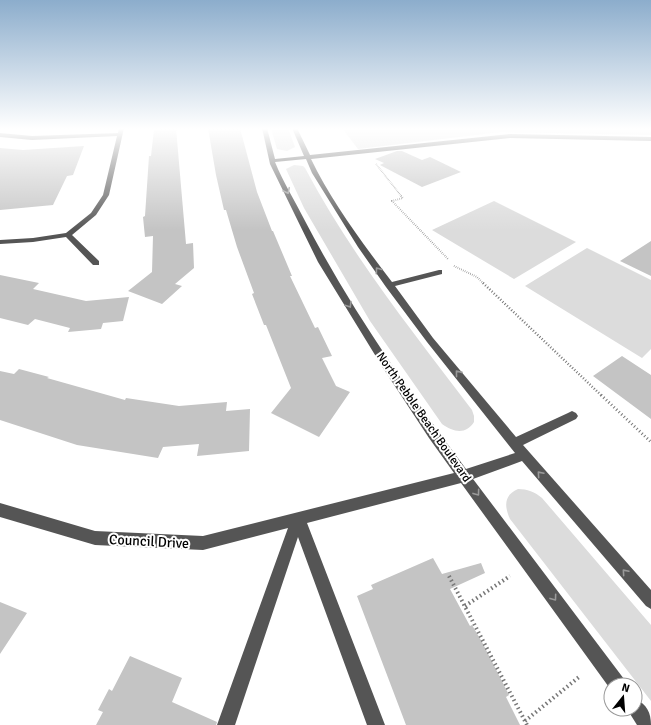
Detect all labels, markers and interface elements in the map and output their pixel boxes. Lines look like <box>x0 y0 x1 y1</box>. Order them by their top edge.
one-way arrow <box>282 187 290 194</box>
one-way arrow <box>376 267 383 274</box>
one-way arrow <box>344 301 352 308</box>
street label: North Pebble Beach Boulevard <box>373 349 474 485</box>
one-way arrow <box>455 371 462 378</box>
one-way arrow <box>538 471 545 478</box>
one-way arrow <box>472 489 479 496</box>
street label: Council Drive <box>109 531 189 552</box>
one-way arrow <box>623 569 630 576</box>
one-way arrow <box>549 594 556 601</box>
north arrow <box>603 677 643 717</box>
text: N <box>620 681 631 695</box>

